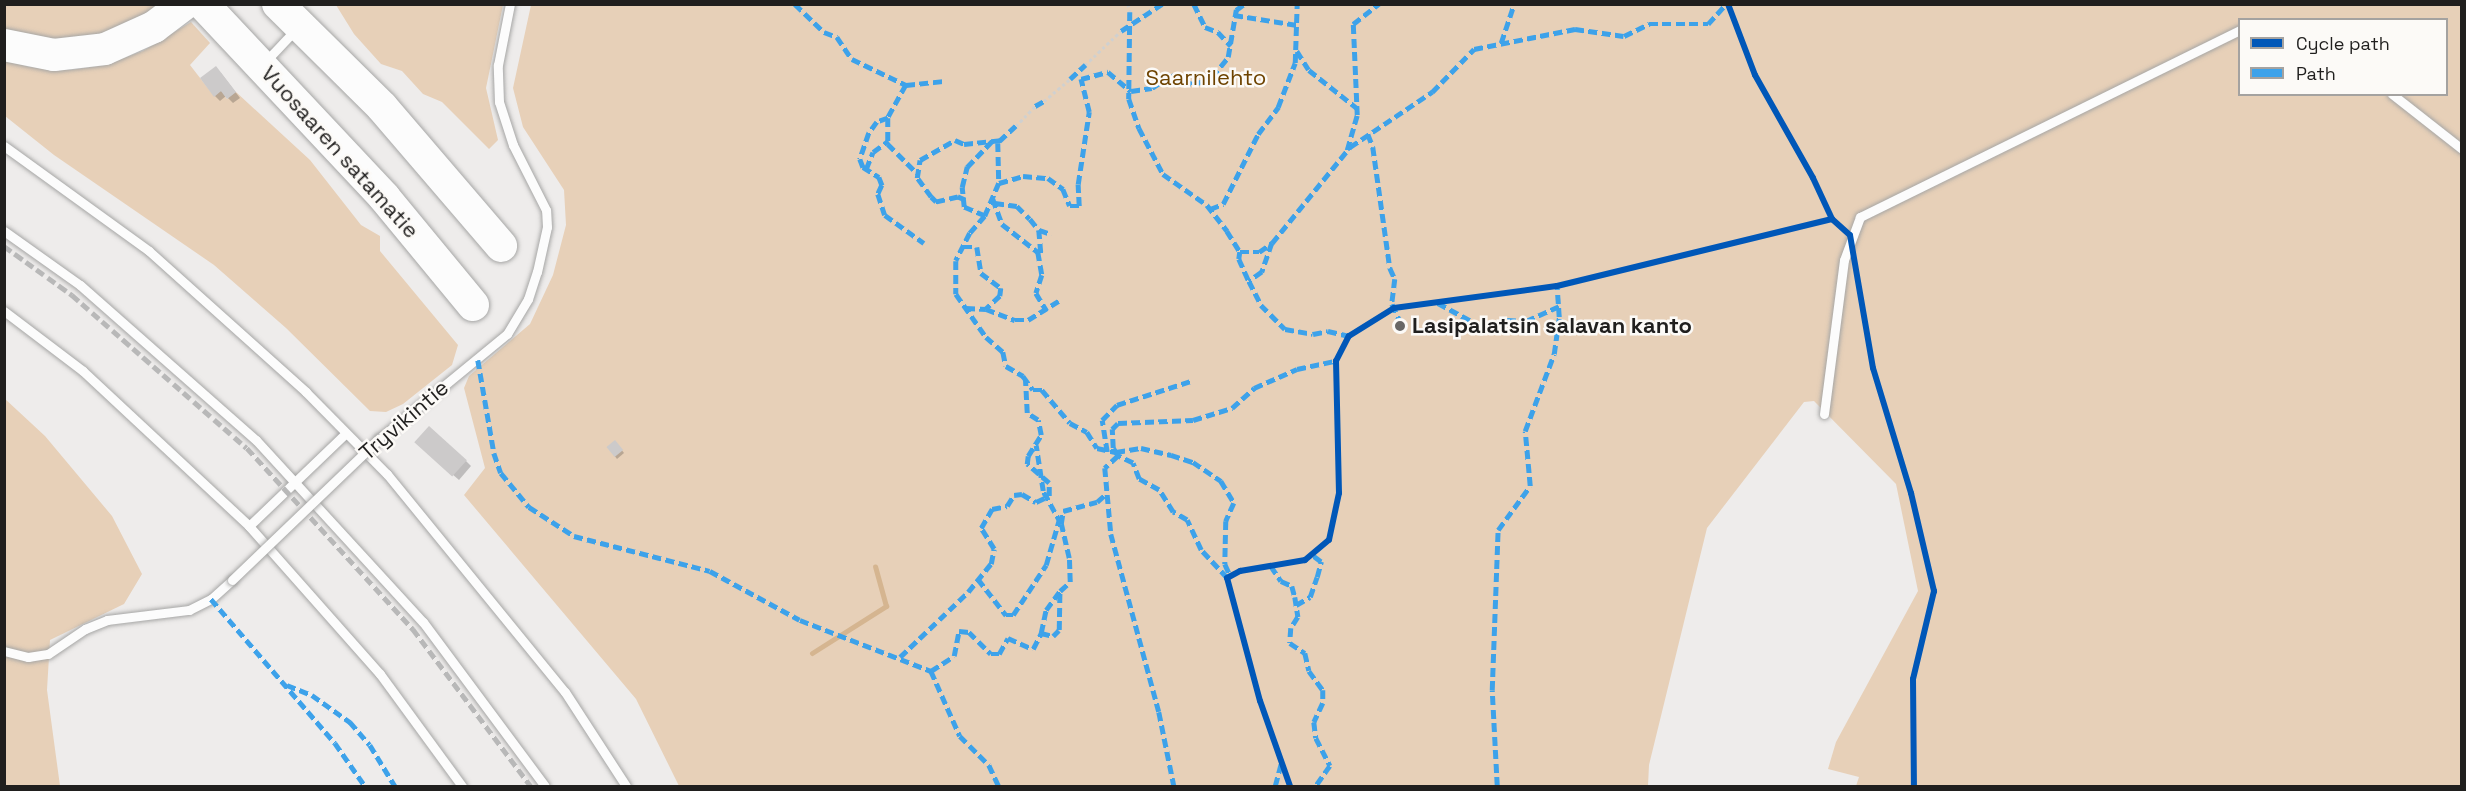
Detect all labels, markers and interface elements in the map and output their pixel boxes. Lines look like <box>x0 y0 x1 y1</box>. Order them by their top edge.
legend <box>2238 18 2448 96</box>
text: Cycle path <box>2296 32 2390 55</box>
street label: Vuosaaren satamatie <box>256 60 424 244</box>
text: Path <box>2296 62 2336 85</box>
park label: Saarnilehto <box>1146 65 1266 91</box>
place label: Lasipalatsin salavan kanto <box>1412 313 1692 339</box>
marker: Lasipalatsin salavan kanto <box>1393 319 1407 333</box>
street label: Tryvikintie <box>354 374 454 466</box>

